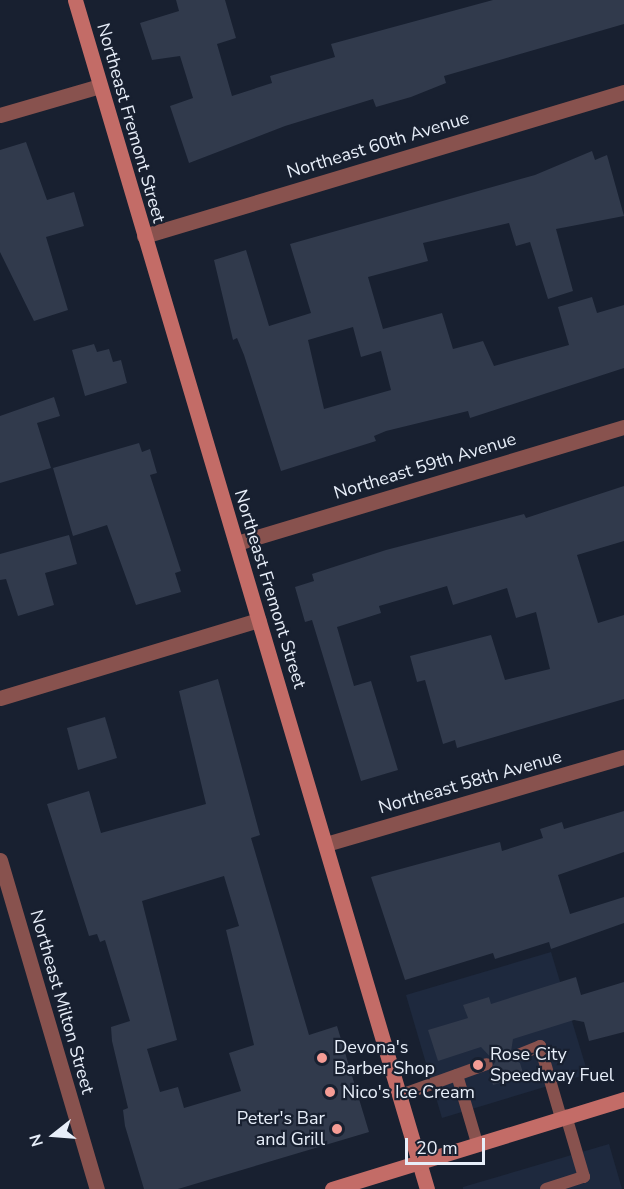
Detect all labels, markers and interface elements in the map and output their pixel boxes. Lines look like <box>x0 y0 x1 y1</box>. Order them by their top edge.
street label: Northeast Fremont Street <box>92 21 170 225</box>
street label: Northeast 60th Avenue <box>284 107 472 183</box>
street label: Northeast 59th Avenue <box>331 428 519 504</box>
street label: Northeast Fremont Street <box>229 487 311 691</box>
street label: Northeast 58th Avenue <box>376 746 564 818</box>
street label: Northeast Milton Street <box>25 908 99 1096</box>
place label: Devona's Barber Shop <box>334 1037 435 1080</box>
place label: Rose City Speedway Fuel <box>490 1044 614 1086</box>
marker: Devona's Barber Shop <box>315 1051 329 1065</box>
marker: Rose City Speedway Fuel <box>471 1058 485 1072</box>
place label: Nico's Ice Cream <box>342 1081 475 1103</box>
marker: Nico's Ice Cream <box>323 1085 337 1099</box>
north arrow <box>24 1105 84 1165</box>
place label: Peter's Bar and Grill <box>237 1108 325 1150</box>
marker: Peter's Bar and Grill <box>330 1122 344 1136</box>
scale bar <box>408 1126 488 1164</box>
text: N <box>25 1131 49 1149</box>
text: 20 m <box>416 1136 458 1160</box>

